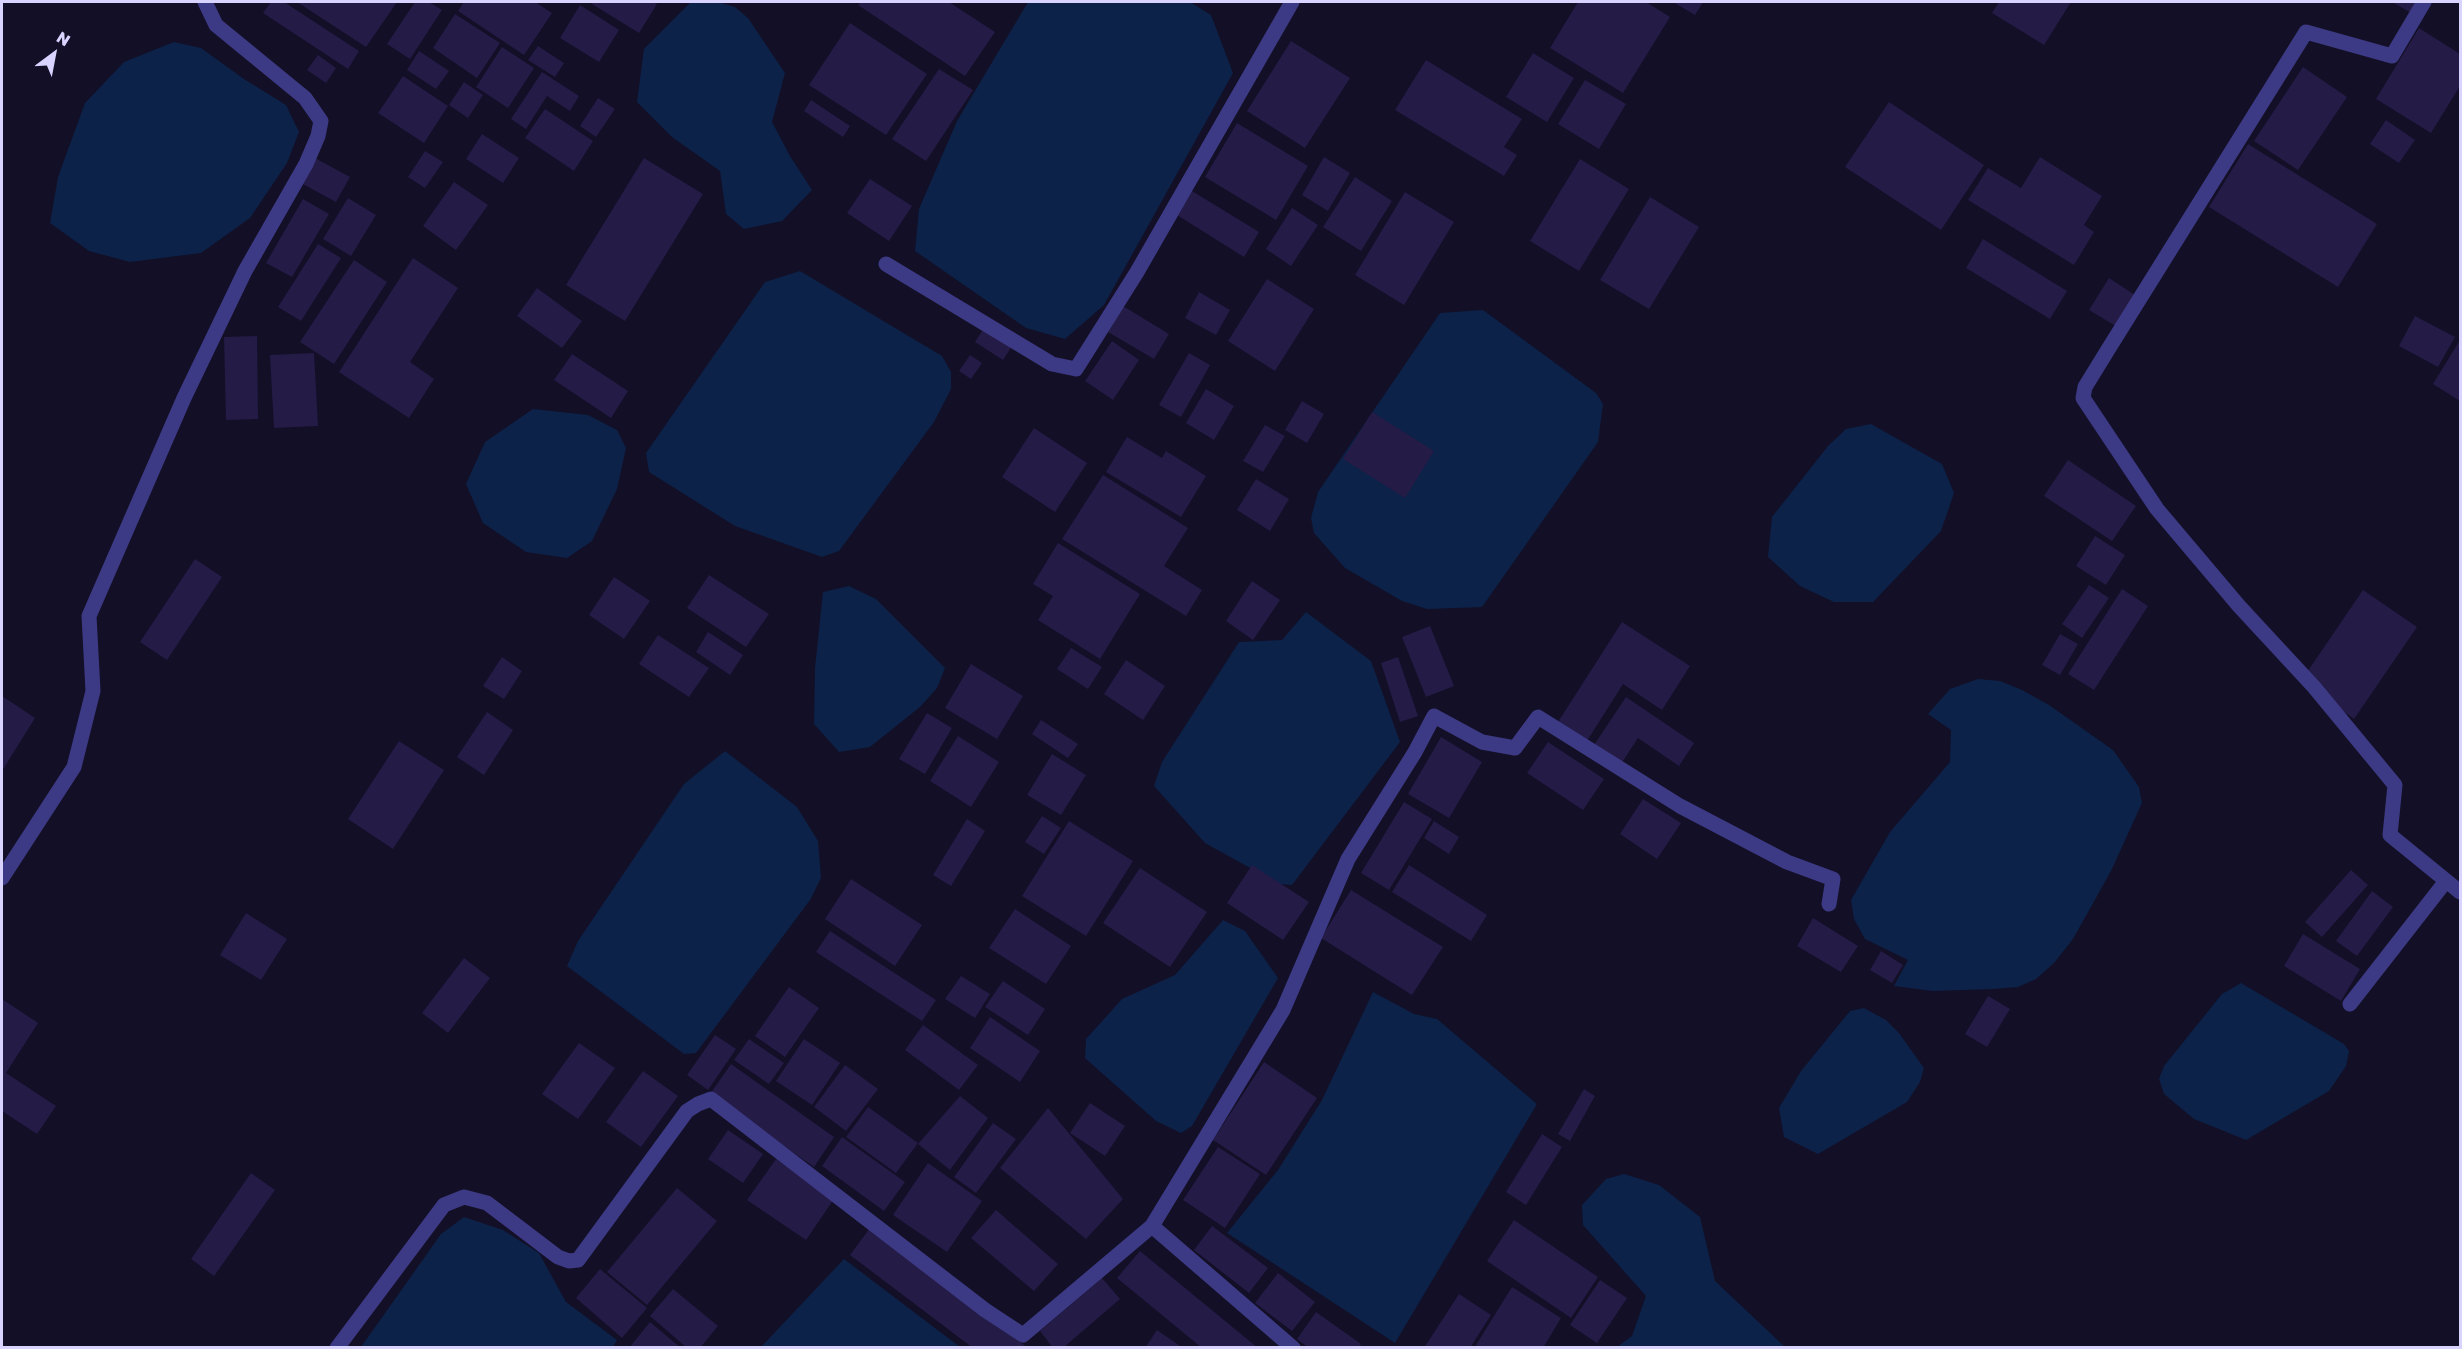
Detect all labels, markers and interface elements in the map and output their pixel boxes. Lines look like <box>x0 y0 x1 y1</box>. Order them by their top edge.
north arrow <box>24 24 84 84</box>
text: N <box>53 27 74 50</box>

